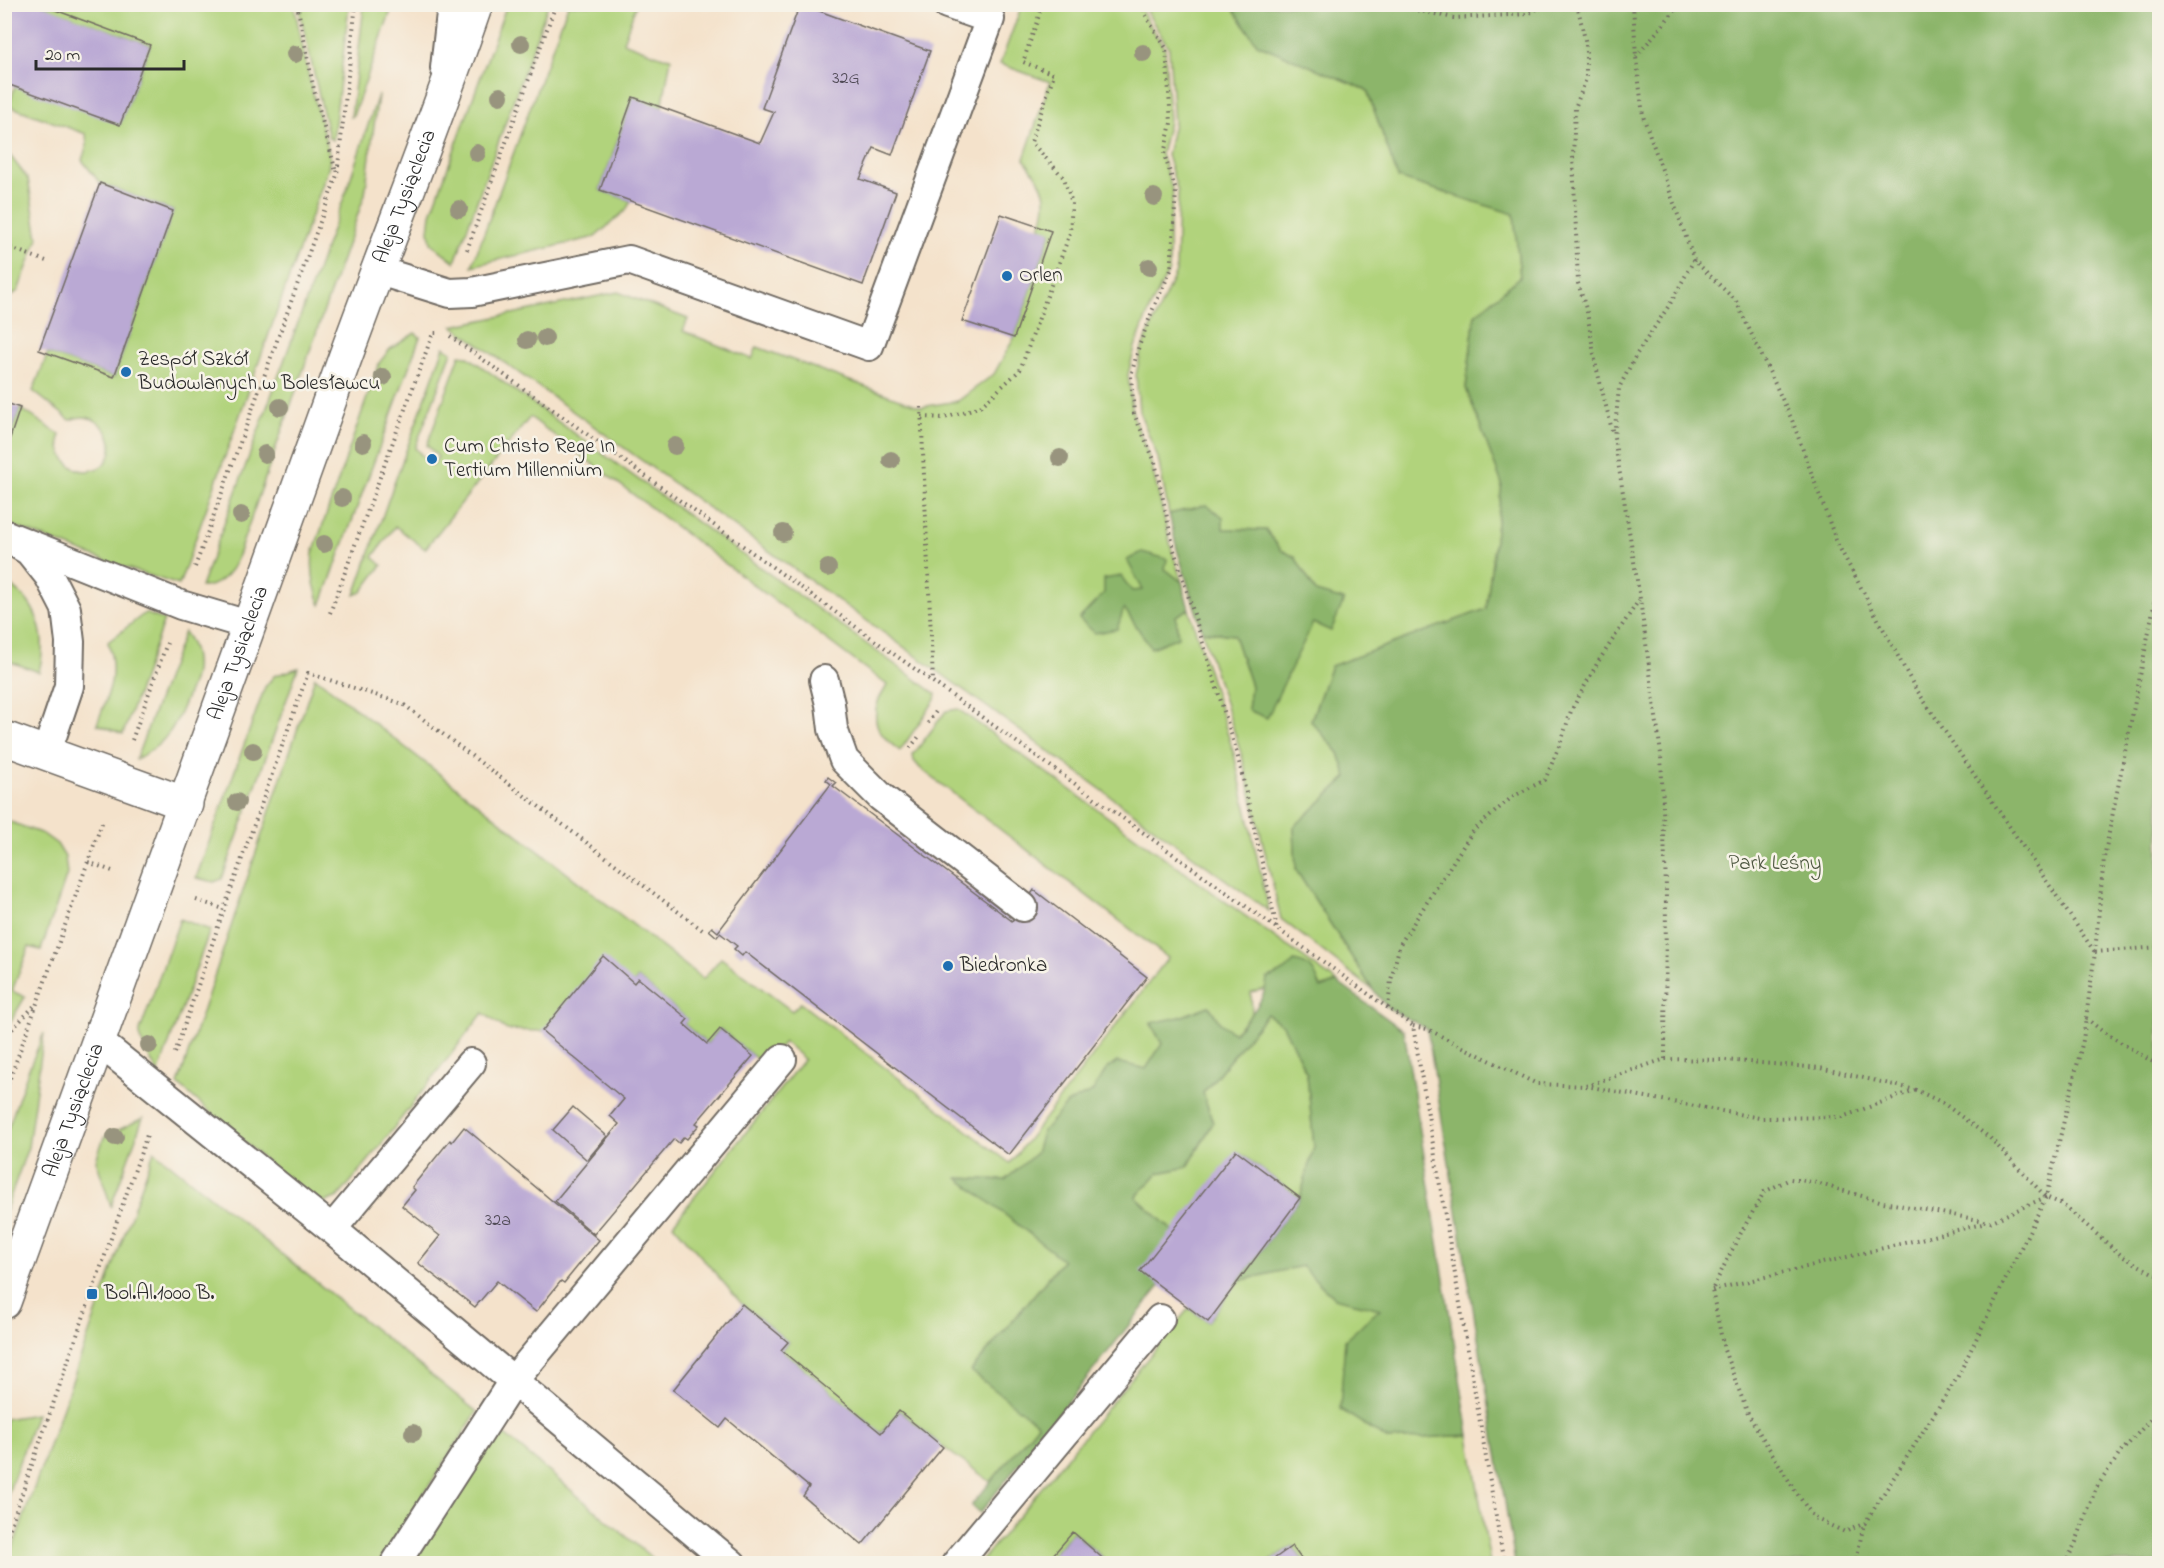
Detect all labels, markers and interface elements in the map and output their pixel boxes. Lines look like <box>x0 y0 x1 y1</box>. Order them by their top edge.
scale bar <box>36 33 184 71</box>
text: 20 m <box>45 43 80 69</box>
house number: 32G <box>832 66 860 92</box>
street label: Aleja Tysiąclecia <box>366 125 445 268</box>
place label: Orlen <box>1019 261 1063 291</box>
marker: Orlen <box>1000 269 1014 283</box>
place label: Zespół Szkół Budowlanych w Bolesławcu <box>137 345 380 401</box>
marker: Zespół Szkół Budowlanych w Bolesławcu <box>119 365 133 379</box>
place label: Cum Christo Rege In Tertium Millennium <box>444 432 615 486</box>
marker: Cum Christo Rege In Tertium Millennium <box>425 452 439 466</box>
street label: Aleja Tysiąclecia <box>201 582 277 725</box>
park label: Park Leśny <box>1728 849 1822 881</box>
place label: Biedronka <box>959 951 1047 981</box>
marker: Biedronka <box>941 959 955 973</box>
street label: Aleja Tysiąclecia <box>36 1039 112 1182</box>
house number: 32a <box>485 1208 511 1234</box>
place label: Bol.Al.1000 B. <box>103 1279 215 1309</box>
marker: Bol.Al.1000 B. <box>85 1287 99 1301</box>

